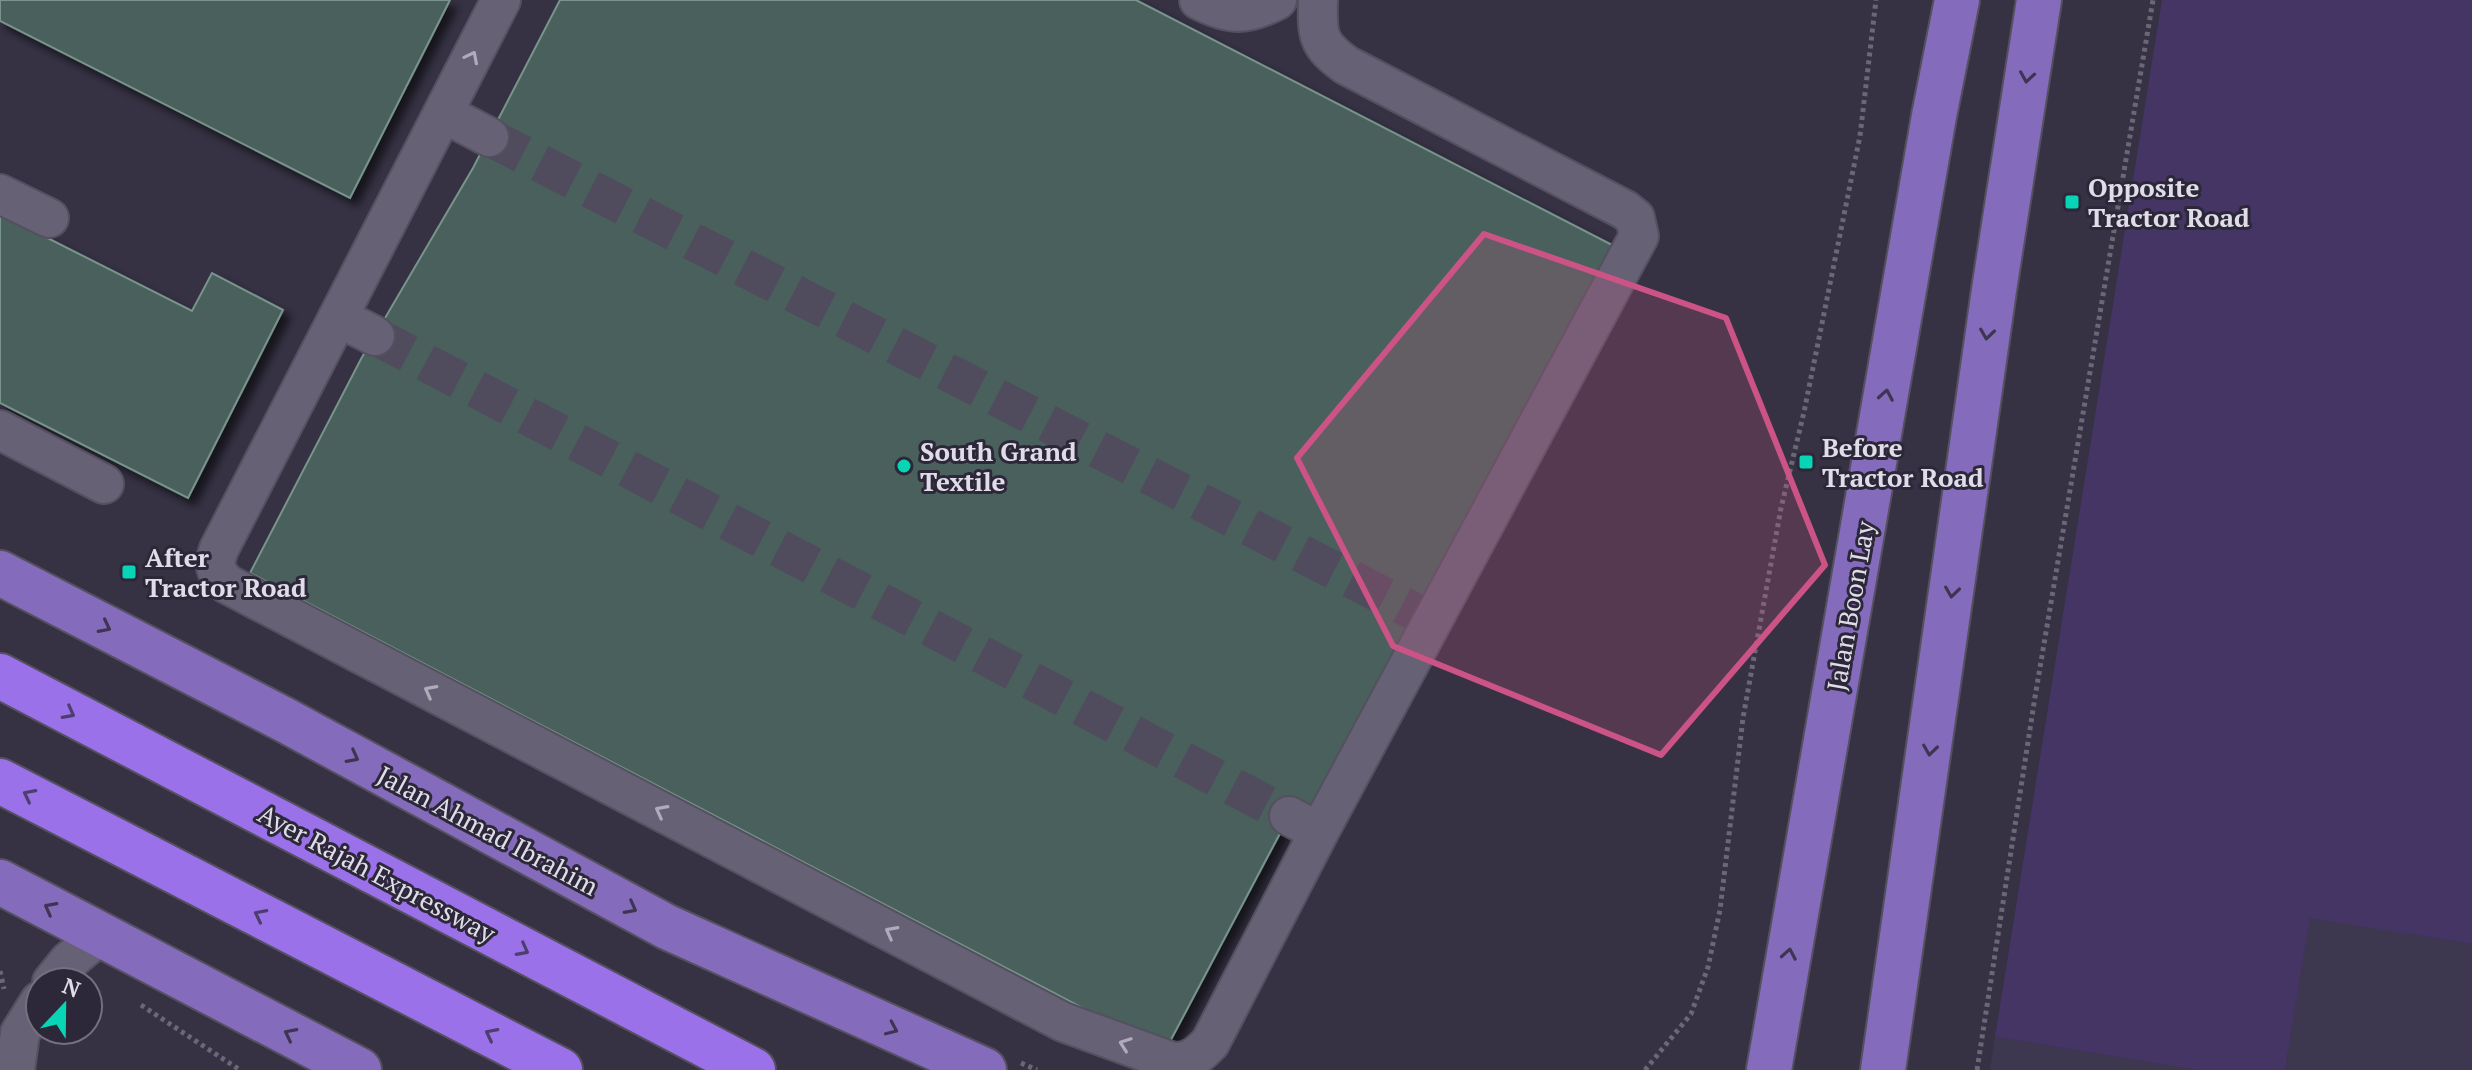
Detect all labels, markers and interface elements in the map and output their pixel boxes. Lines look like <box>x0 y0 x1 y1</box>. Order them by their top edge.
one-way arrow <box>462 50 478 65</box>
one-way arrow <box>2019 70 2036 84</box>
place label: Opposite Tractor Road <box>2088 170 2250 234</box>
marker: Opposite Tractor Road <box>2063 193 2081 211</box>
one-way arrow <box>1979 328 1996 341</box>
one-way arrow <box>1877 388 1894 402</box>
place label: Before Tractor Road <box>1822 430 1984 494</box>
place label: South Grand Textile <box>920 434 1077 498</box>
marker: Before Tractor Road <box>1797 453 1815 471</box>
marker: South Grand Textile <box>895 457 913 475</box>
street label: Jalan Boon Lay <box>1818 518 1882 694</box>
place label: After Tractor Road <box>145 540 307 604</box>
marker: After Tractor Road <box>120 563 138 581</box>
one-way arrow <box>1944 585 1961 598</box>
one-way arrow <box>97 618 112 633</box>
one-way arrow <box>424 685 439 700</box>
one-way arrow <box>61 703 76 718</box>
one-way arrow <box>1921 744 1938 757</box>
one-way arrow <box>344 747 359 763</box>
street label: Jalan Ahmad Ibrahim <box>372 757 604 903</box>
one-way arrow <box>22 790 37 805</box>
street label: Ayer Rajah Expressway <box>252 796 502 950</box>
one-way arrow <box>654 806 669 821</box>
one-way arrow <box>622 898 637 913</box>
one-way arrow <box>44 903 58 918</box>
one-way arrow <box>253 909 268 924</box>
one-way arrow <box>884 926 899 941</box>
one-way arrow <box>515 940 529 955</box>
one-way arrow <box>1780 948 1797 961</box>
north arrow <box>24 966 104 1046</box>
text: N <box>59 970 85 1004</box>
one-way arrow <box>884 1019 898 1035</box>
one-way arrow <box>284 1029 299 1044</box>
one-way arrow <box>484 1029 499 1044</box>
one-way arrow <box>1119 1037 1133 1054</box>

